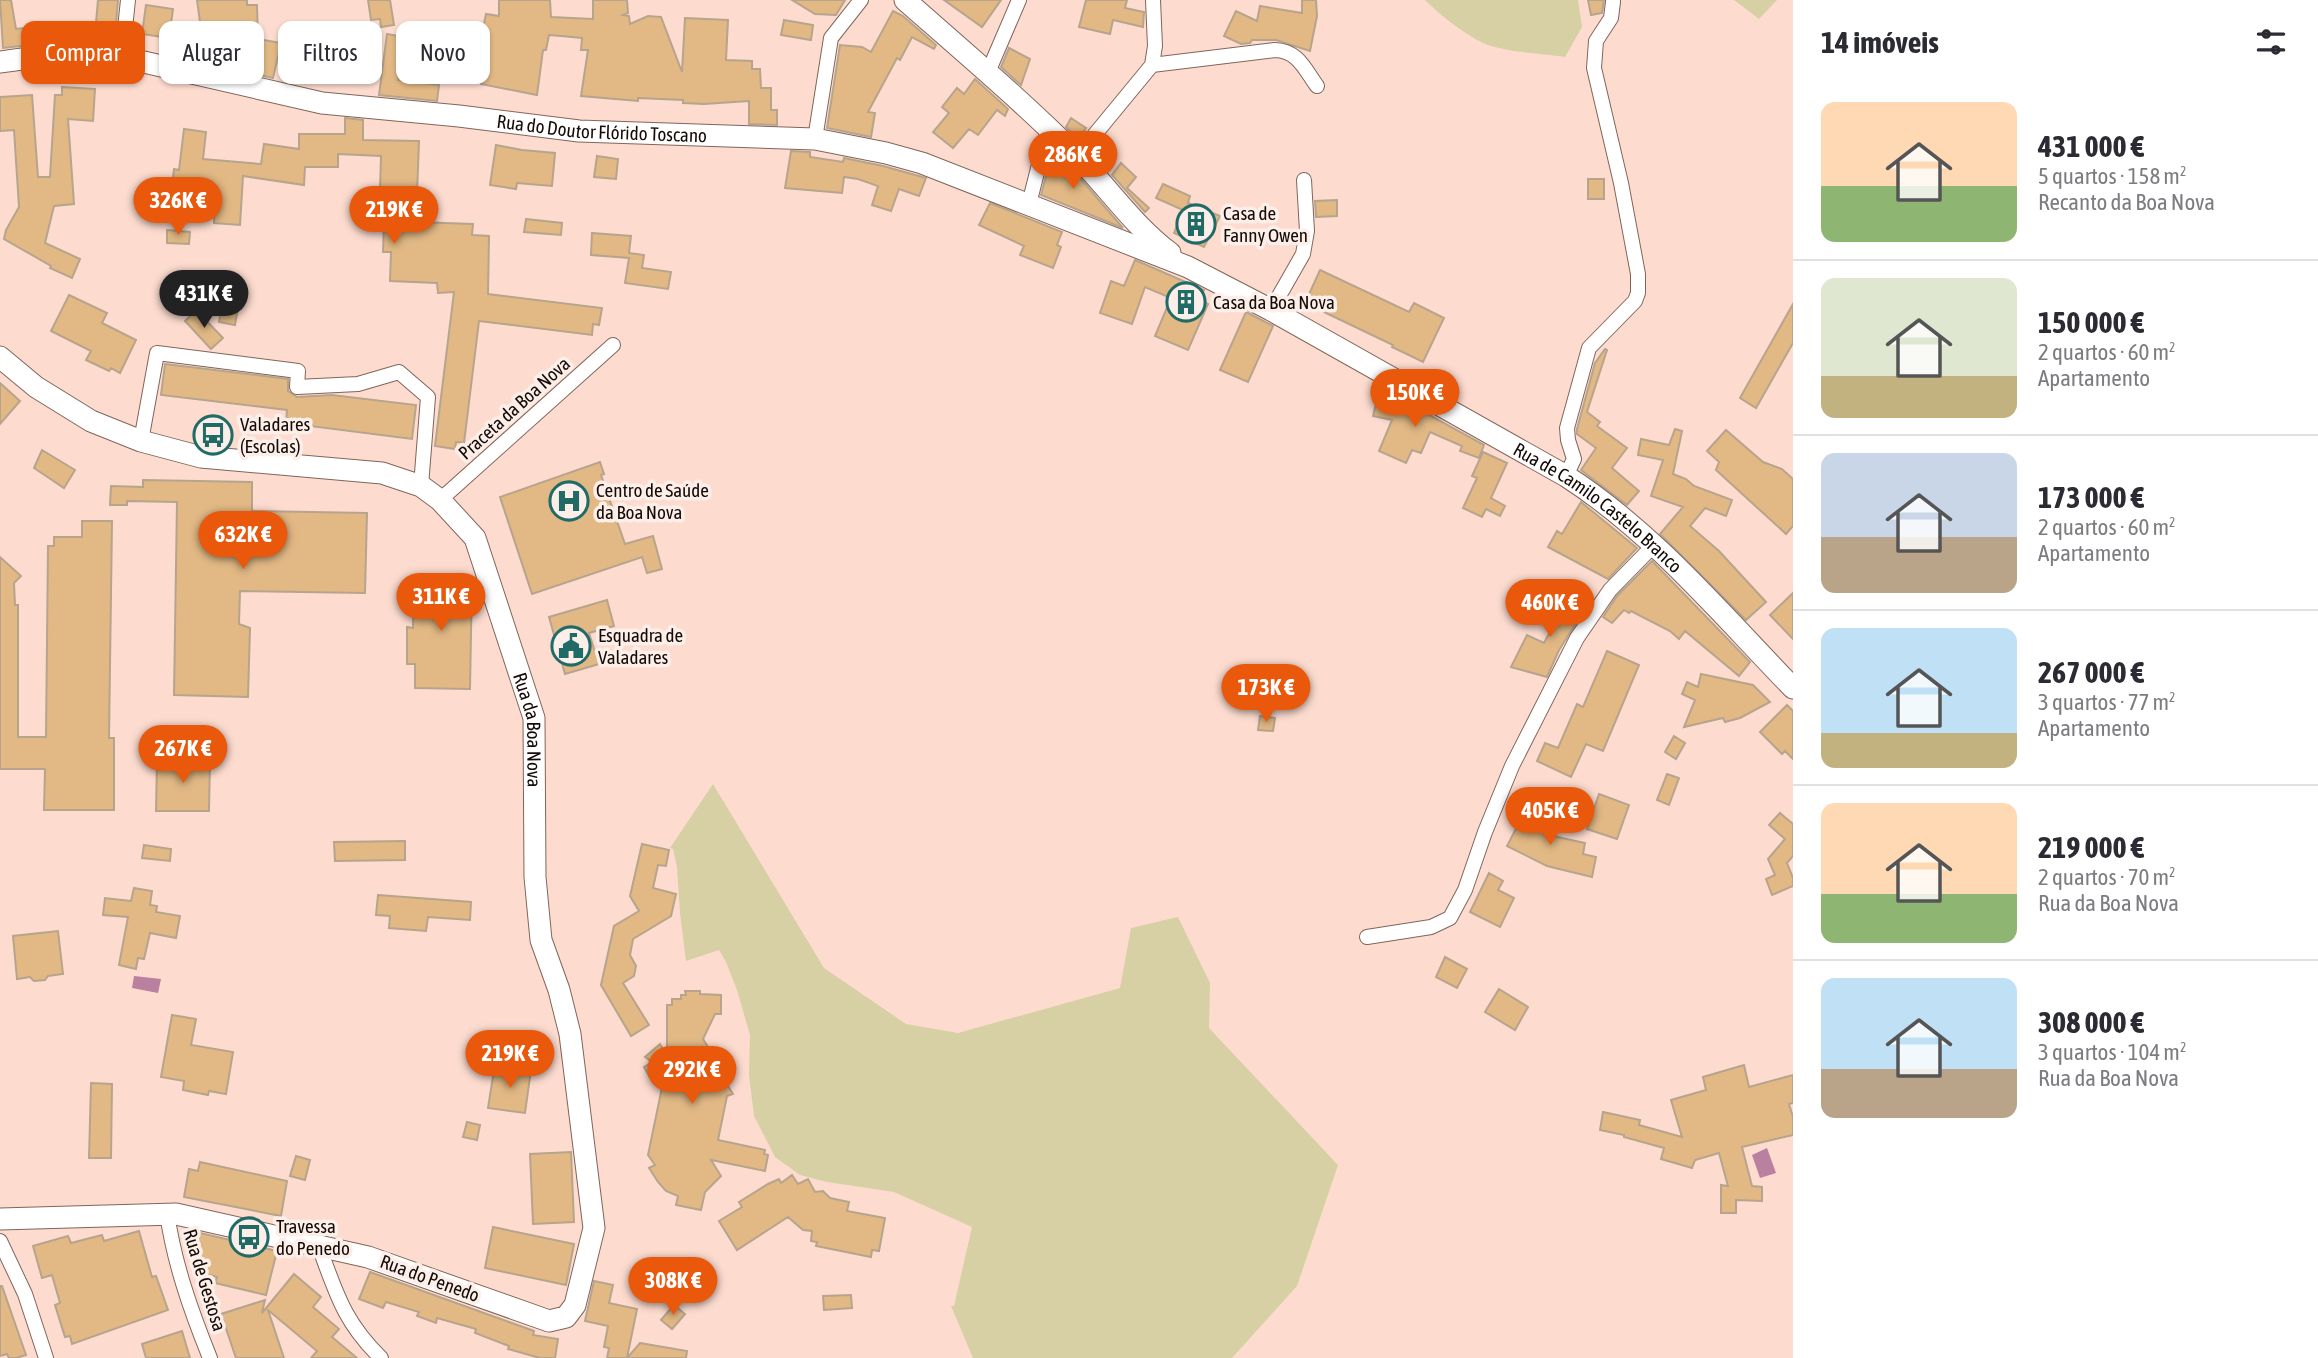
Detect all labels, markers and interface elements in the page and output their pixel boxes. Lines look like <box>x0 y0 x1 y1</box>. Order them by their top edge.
chip: Comprar <box>21 21 145 84</box>
chip: Alugar <box>159 21 264 84</box>
chip: Filtros <box>278 21 382 84</box>
chip: Novo <box>396 21 490 84</box>
icon: filters <box>2252 23 2290 61</box>
text: 14 imóveis <box>1821 25 1939 59</box>
street label: Rua do Doutor Flórido Toscano <box>496 110 707 146</box>
text: 431 000 € <box>2038 129 2144 163</box>
icon: home <box>1877 130 1961 214</box>
pin: 286K € <box>1016 132 1130 191</box>
text: 286K € <box>1044 141 1102 167</box>
text: 5 quartos · 158 m² <box>2038 163 2186 189</box>
pin: 326K € <box>121 177 235 237</box>
text: 326K € <box>149 187 207 213</box>
pin: 219K € <box>337 187 451 246</box>
text: Recanto da Boa Nova <box>2038 189 2215 215</box>
text: 219K € <box>365 196 423 222</box>
place label: Casa de Fanny Owen <box>1223 202 1308 246</box>
building icon: Casa de Fanny Owen <box>1175 203 1217 245</box>
pin: 431K € <box>147 270 261 330</box>
text: 431K € <box>175 280 233 306</box>
building icon: Casa da Boa Nova <box>1165 281 1207 323</box>
place label: Casa da Boa Nova <box>1213 291 1335 313</box>
text: 150 000 € <box>2038 305 2144 339</box>
icon: home <box>1877 306 1961 390</box>
text: 2 quartos · 60 m² <box>2038 339 2176 365</box>
street label: Praceta da Boa Nova <box>454 352 574 464</box>
text: Apartamento <box>2038 365 2150 391</box>
pin: 150K € <box>1358 370 1472 429</box>
text: 150K € <box>1386 379 1444 405</box>
place label: Valadares (Escolas) <box>240 413 311 457</box>
bus stop icon: Valadares (Escolas) <box>192 414 234 456</box>
street label: Rua de Camilo Castelo Branco <box>1510 438 1687 577</box>
place label: Centro de Saúde da Boa Nova <box>596 479 709 523</box>
hospital icon: Centro de Saúde da Boa Nova <box>548 480 590 522</box>
text: 173 000 € <box>2038 480 2144 514</box>
icon: home <box>1877 481 1961 565</box>
pin: 632K € <box>186 512 300 571</box>
text: 2 quartos · 60 m² <box>2038 514 2176 540</box>
text: 632K € <box>214 521 272 547</box>
text: Apartamento <box>2038 540 2150 566</box>
pin: 311K € <box>384 574 498 633</box>
pin: 460K € <box>1493 580 1607 639</box>
text: 311K € <box>412 583 470 609</box>
text: 460K € <box>1521 589 1579 615</box>
place label: Esquadra de Valadares <box>598 624 683 668</box>
public building icon: Esquadra de Valadares <box>550 625 592 667</box>
text: 267 000 € <box>2038 655 2144 689</box>
icon: home <box>1877 656 1961 740</box>
pin: 173K € <box>1209 664 1323 724</box>
street label: Rua da Boa Nova <box>509 670 545 787</box>
text: 173K € <box>1237 674 1295 700</box>
text: 3 quartos · 77 m² <box>2038 689 2176 715</box>
text: Apartamento <box>2038 715 2150 741</box>
pin: 267K € <box>126 726 240 785</box>
text: 267K € <box>154 735 212 761</box>
pin: 405K € <box>1493 788 1607 847</box>
text: 405K € <box>1521 797 1579 823</box>
text: 219 000 € <box>2038 830 2144 864</box>
icon: home <box>1877 831 1961 915</box>
text: 2 quartos · 70 m² <box>2038 864 2176 890</box>
text: Rua da Boa Nova <box>2038 890 2179 916</box>
text: 308 000 € <box>2038 1005 2144 1039</box>
icon: home <box>1877 1006 1961 1090</box>
pin: 219K € <box>453 1030 567 1090</box>
text: 3 quartos · 104 m² <box>2038 1039 2186 1065</box>
text: 219K € <box>481 1040 539 1066</box>
pin: 292K € <box>635 1046 749 1106</box>
text: 292K € <box>663 1056 721 1082</box>
text: Rua da Boa Nova <box>2038 1065 2179 1091</box>
place label: Travessa do Penedo <box>276 1215 350 1259</box>
bus stop icon: Travessa do Penedo <box>228 1216 270 1258</box>
street label: Rua de Gestosa <box>179 1226 231 1334</box>
street label: Rua do Penedo <box>377 1250 483 1306</box>
pin: 308K € <box>616 1258 730 1317</box>
text: 308K € <box>644 1267 702 1293</box>

